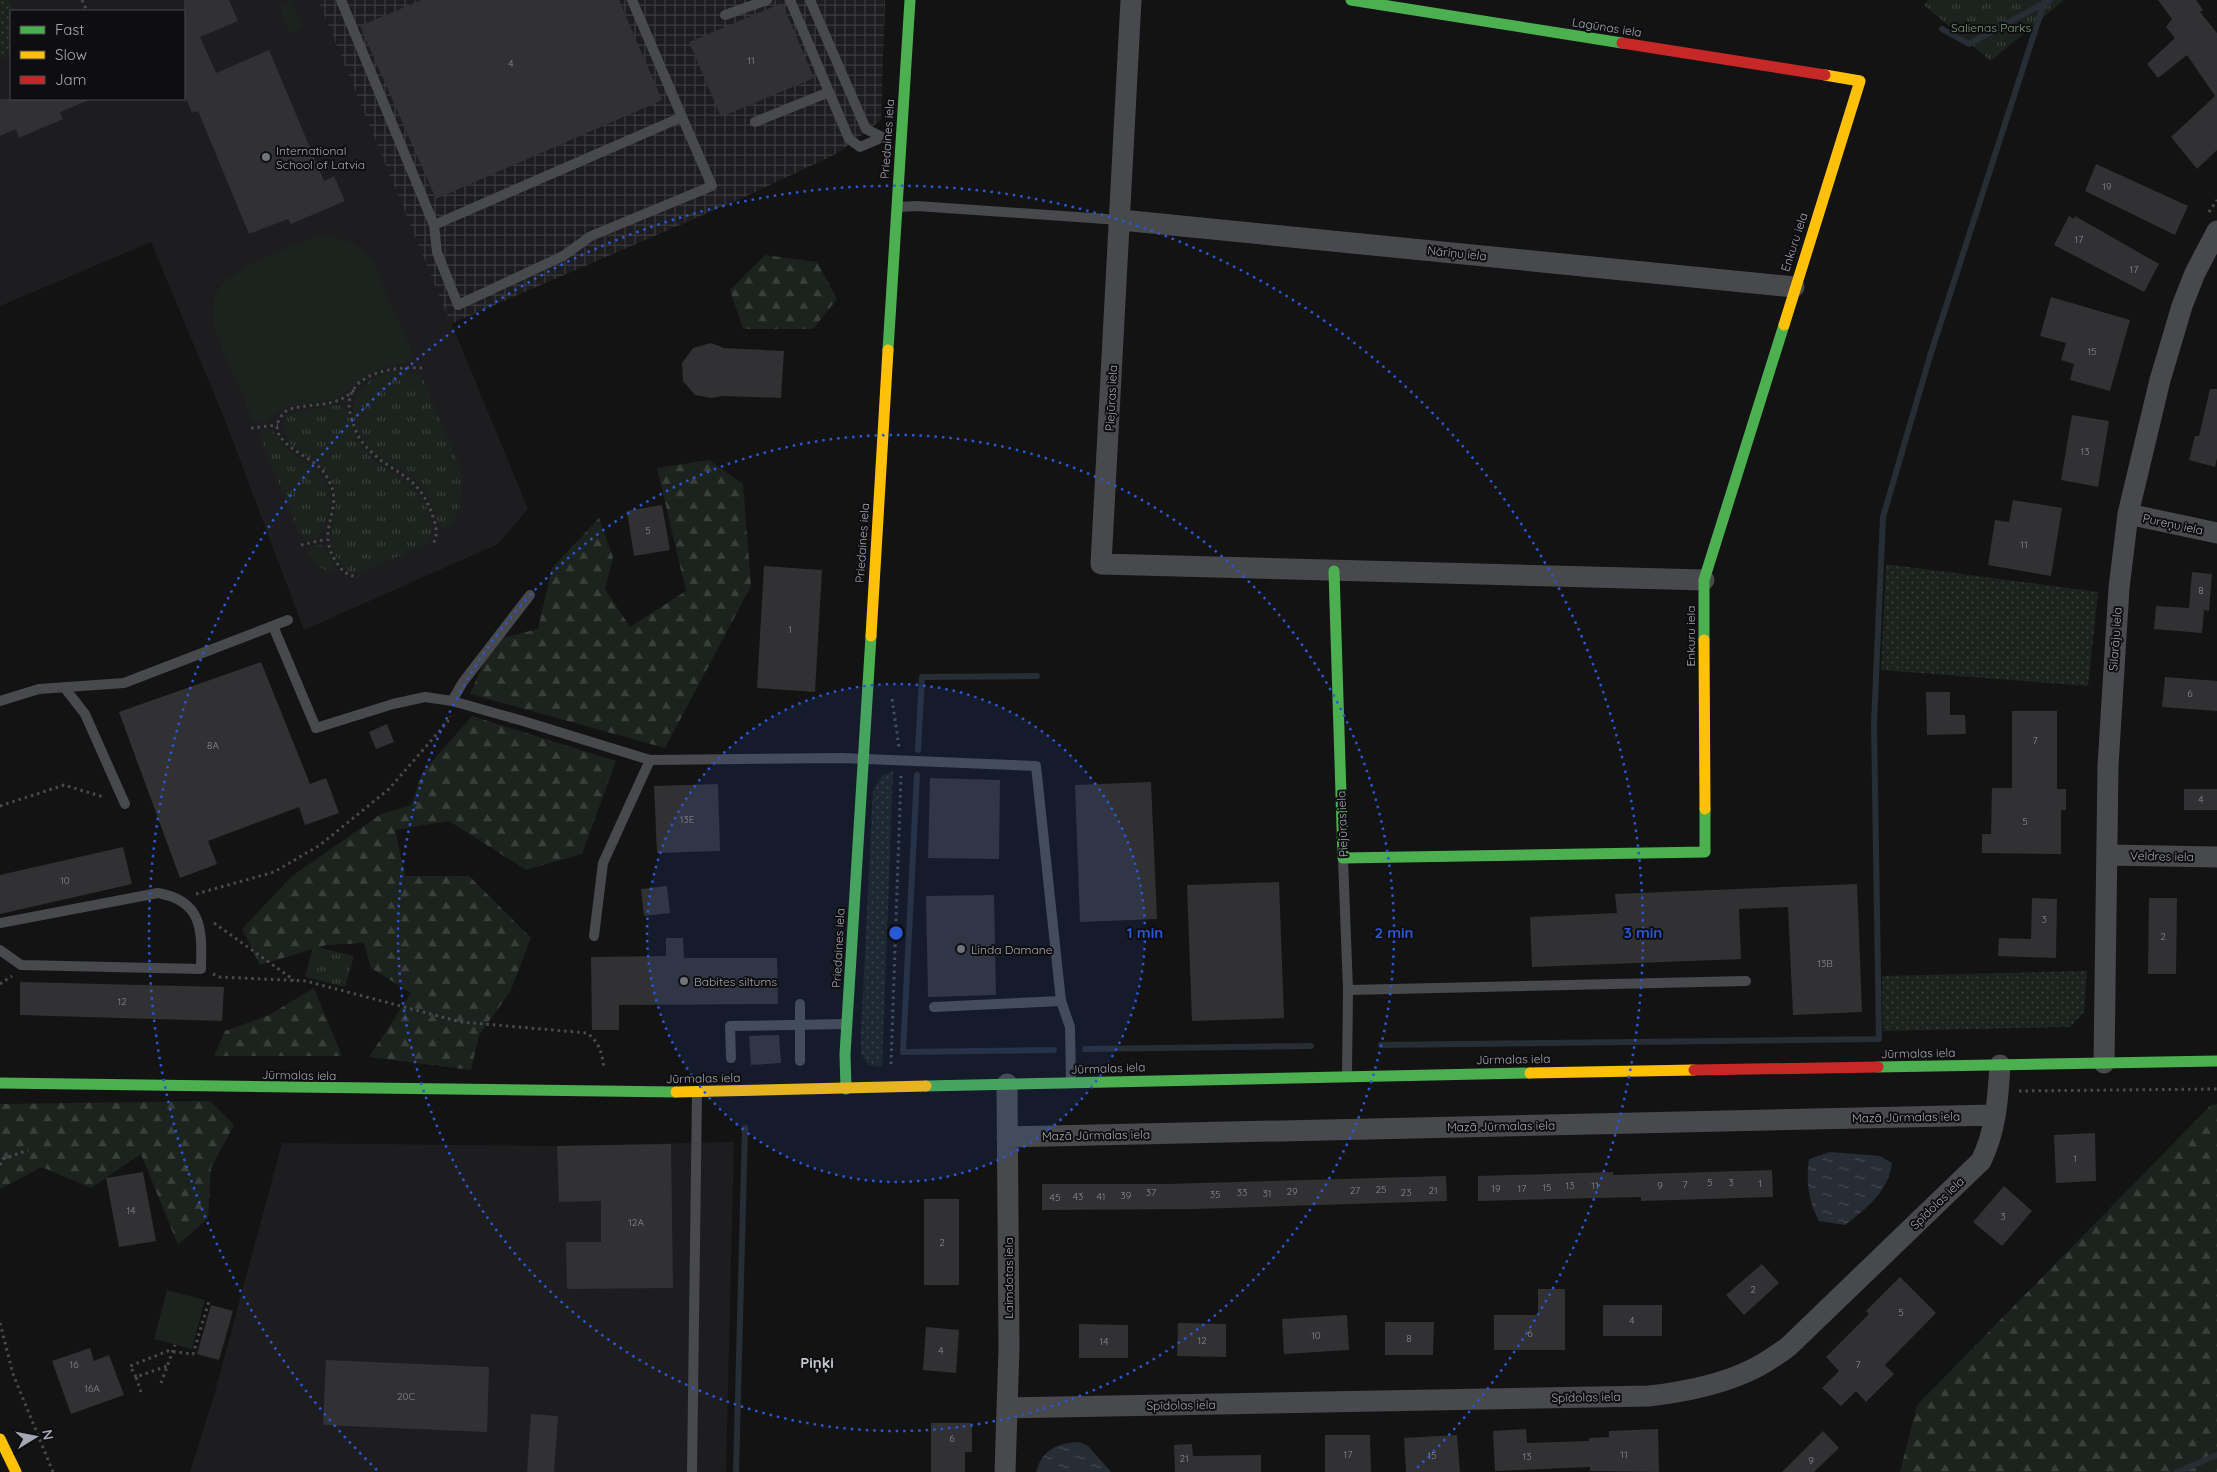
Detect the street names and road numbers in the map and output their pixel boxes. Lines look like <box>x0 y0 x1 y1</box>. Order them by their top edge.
street label: Lagūnas iela <box>1571 14 1643 40</box>
street label: Priedaines iela <box>877 98 897 180</box>
street label: Enkuru iela <box>1777 211 1811 273</box>
street label: Nāriņu iela <box>1427 242 1487 264</box>
street label: Piejūras iela <box>1102 364 1120 432</box>
street label: Priedaines iela <box>852 502 872 584</box>
street label: Pureņu iela <box>2141 510 2205 538</box>
street label: Enkuru iela <box>1683 605 1698 667</box>
street label: Silarāju iela <box>2105 607 2125 671</box>
street label: Piejūras iela <box>1333 790 1351 858</box>
street label: Veldres iela <box>2130 848 2194 864</box>
street label: Priedaines iela <box>828 908 848 988</box>
street label: Jūrmalas iela <box>1880 1045 1956 1061</box>
street label: Jūrmalas iela <box>1475 1051 1551 1067</box>
street label: Jūrmalas iela <box>1070 1059 1146 1077</box>
street label: Jūrmalas iela <box>261 1067 337 1083</box>
street label: Jūrmalas iela <box>665 1070 741 1086</box>
street label: Mazā Jūrmalas iela <box>1852 1109 1960 1125</box>
street label: Mazā Jūrmalas iela <box>1447 1118 1555 1134</box>
street label: Mazā Jūrmalas iela <box>1042 1127 1150 1143</box>
street label: Spīdolas iela <box>1907 1173 1967 1233</box>
street label: Laimdotas iela <box>1001 1237 1016 1319</box>
street label: Spīdolas iela <box>1551 1389 1621 1405</box>
street label: Spīdolas iela <box>1146 1397 1216 1413</box>

